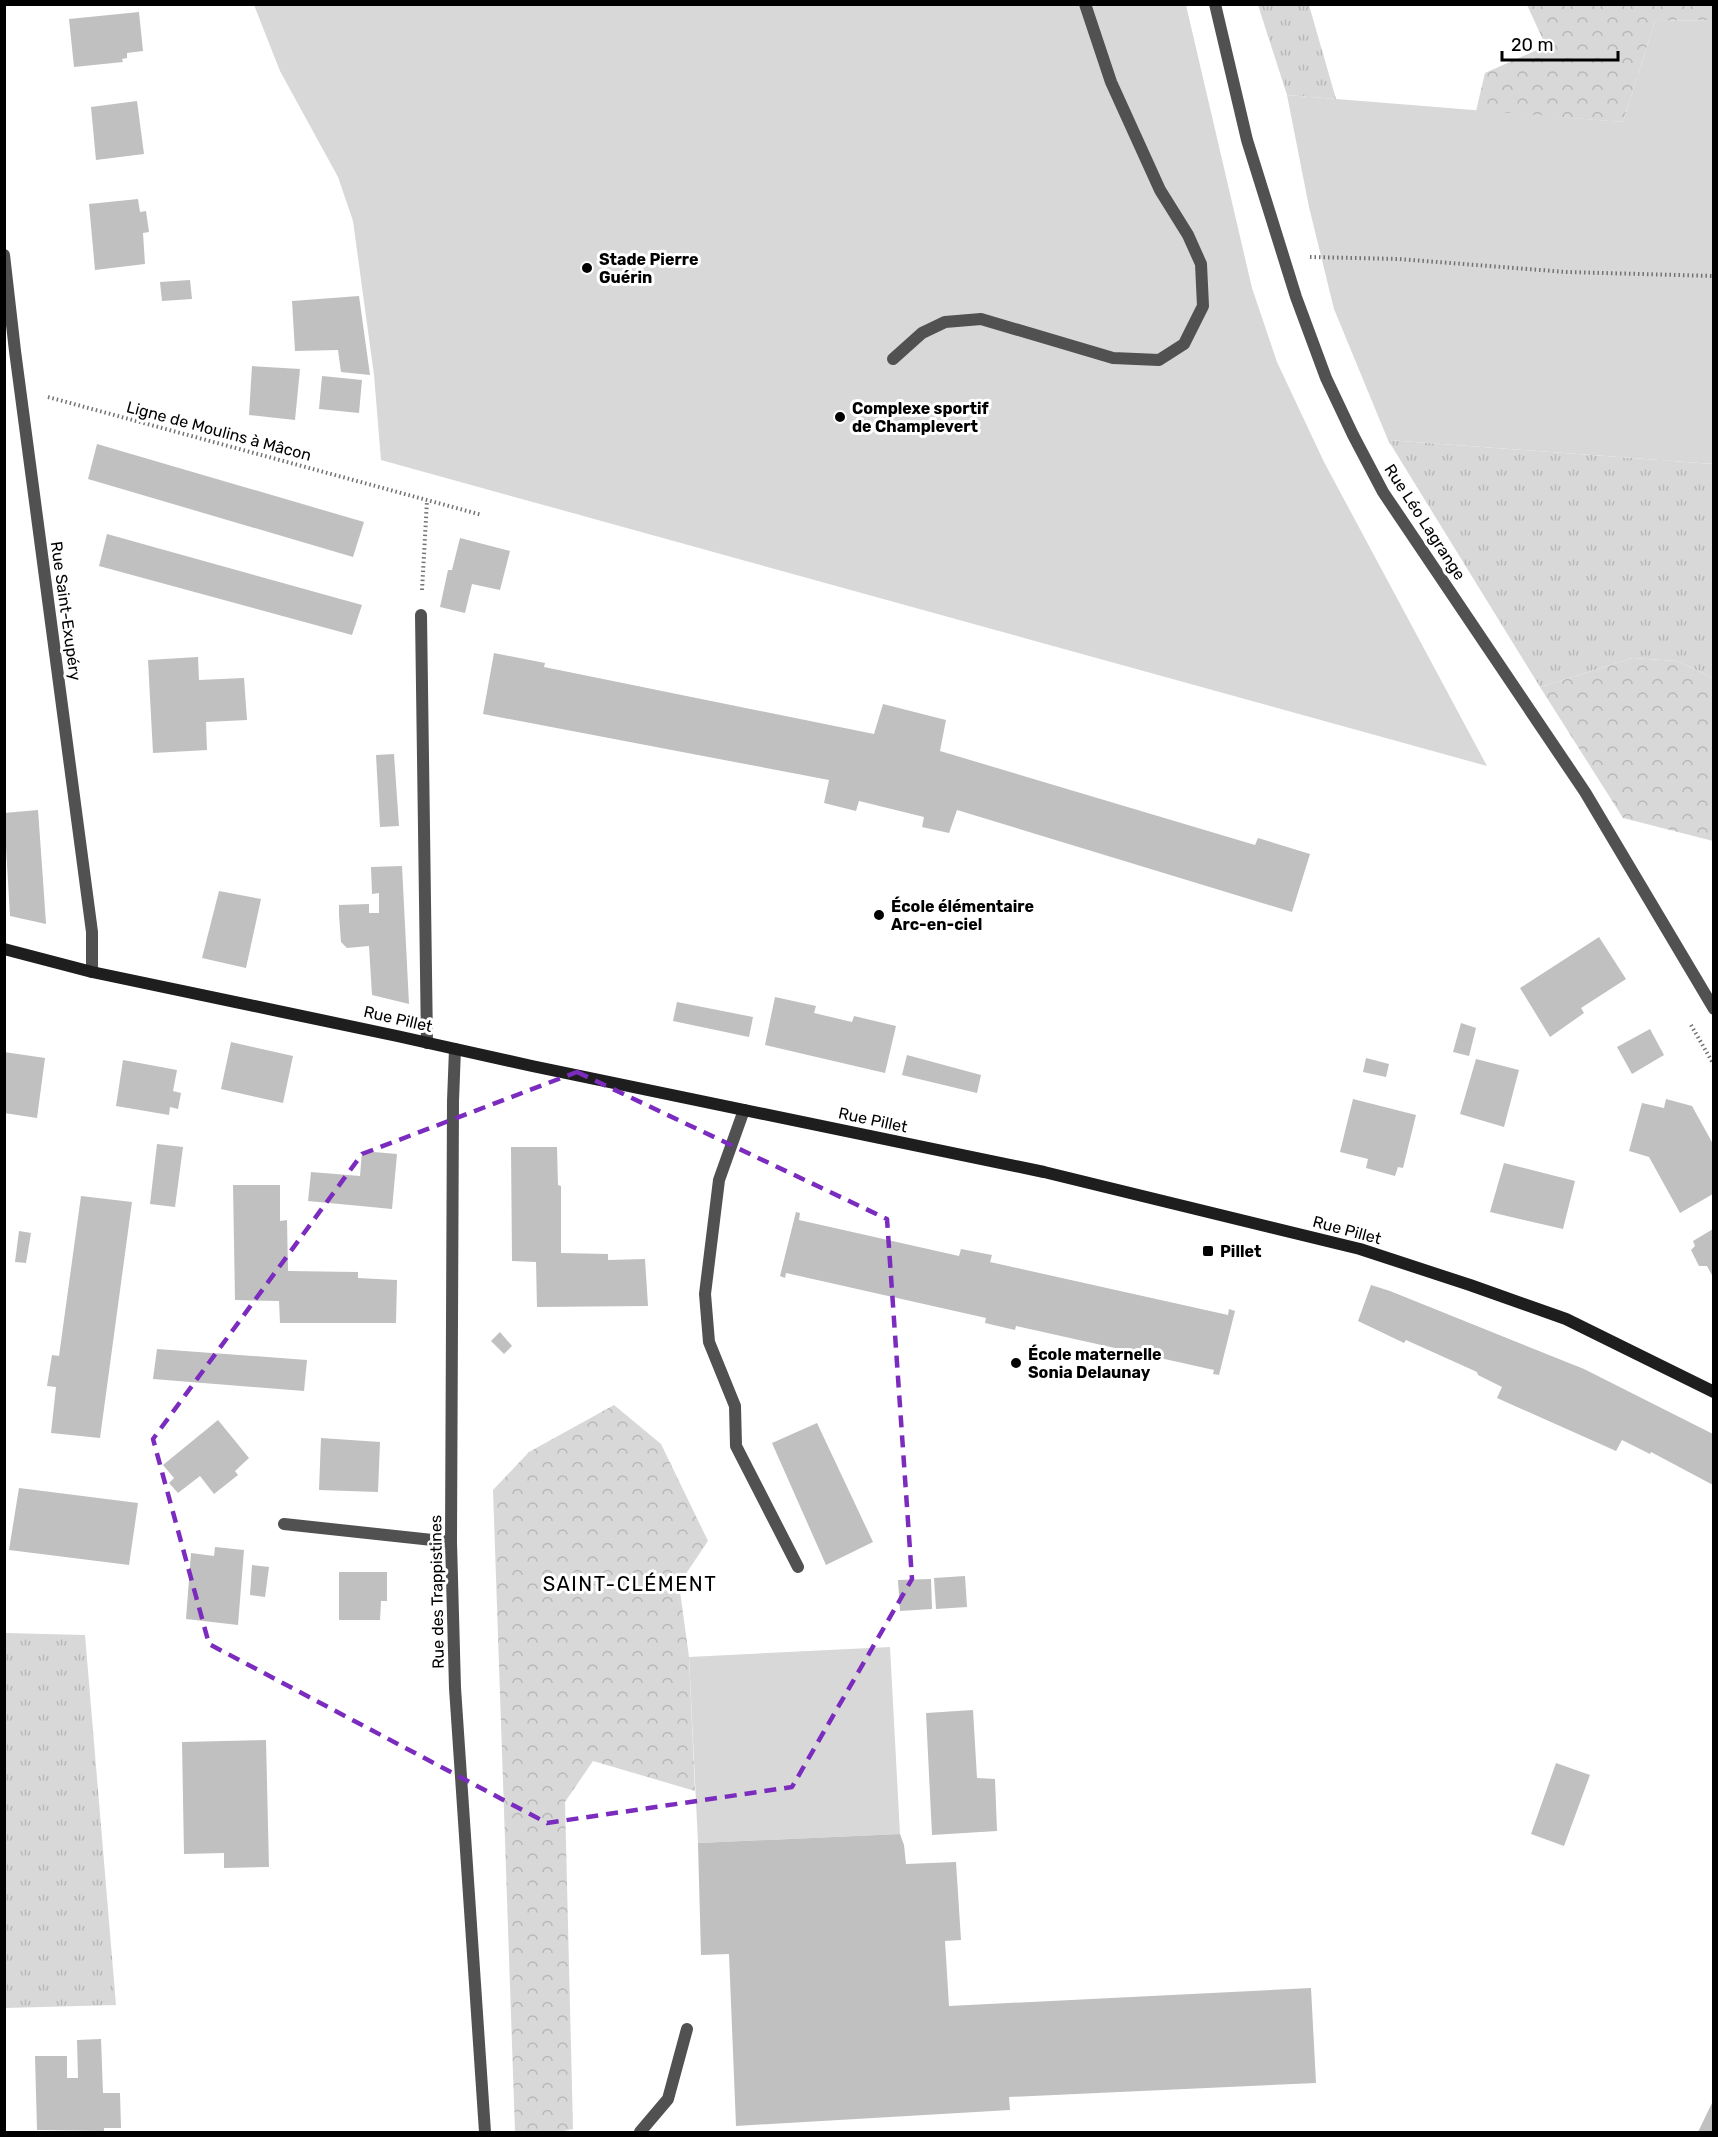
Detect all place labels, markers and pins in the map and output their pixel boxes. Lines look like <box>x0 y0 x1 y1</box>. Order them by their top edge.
place label: Stade Pierre Guérin <box>599 250 698 287</box>
marker: Stade Pierre Guérin <box>580 261 594 275</box>
place label: Complexe sportif de Champlevert <box>852 399 990 436</box>
marker: Complexe sportif de Champlevert <box>833 410 847 424</box>
place label: École élémentaire Arc-en-ciel <box>891 896 1034 934</box>
marker: École élémentaire Arc-en-ciel <box>872 908 886 922</box>
place label: Pillet <box>1220 1242 1262 1261</box>
marker: Pillet <box>1201 1244 1215 1258</box>
place label: École maternelle Sonia Delaunay <box>1028 1344 1162 1382</box>
marker: École maternelle Sonia Delaunay <box>1009 1356 1023 1370</box>

